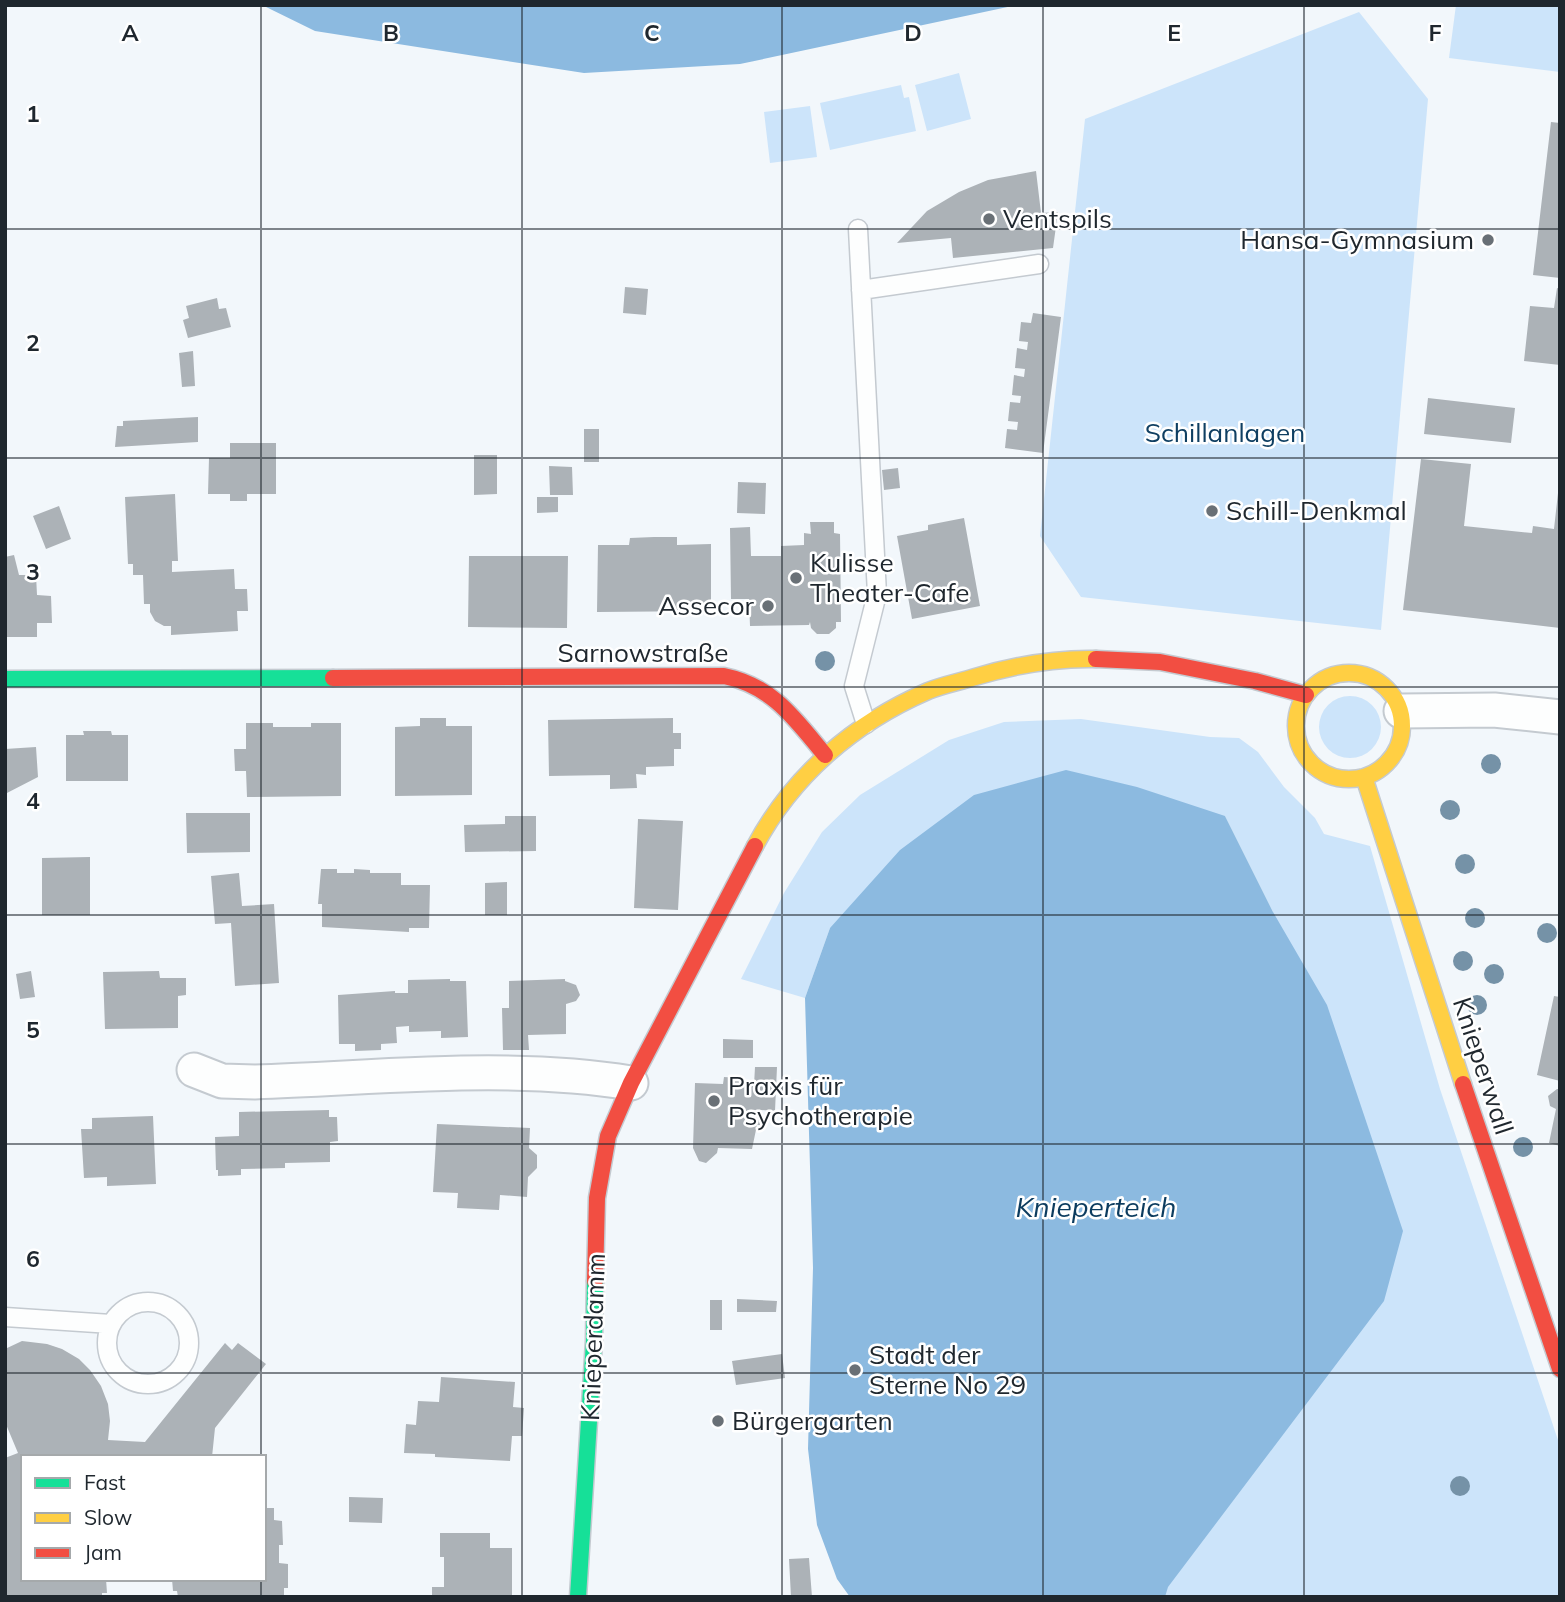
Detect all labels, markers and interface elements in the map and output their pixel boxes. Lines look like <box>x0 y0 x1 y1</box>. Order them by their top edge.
text: A <box>121 18 139 47</box>
text: B <box>383 18 399 47</box>
text: C <box>644 18 660 47</box>
text: D <box>904 18 922 47</box>
text: E <box>1167 18 1181 47</box>
text: F <box>1428 18 1442 47</box>
text: 1 <box>26 99 40 128</box>
place label: Ventspils <box>1003 202 1112 235</box>
marker: Ventspils <box>981 211 997 227</box>
place label: Hansa-Gymnasium <box>1240 223 1474 256</box>
marker: Hansa-Gymnasium <box>1480 232 1496 248</box>
text: 2 <box>26 328 40 357</box>
park label: Schillanlagen <box>1145 416 1305 449</box>
place label: Schill-Denkmal <box>1226 494 1407 527</box>
marker: Schill-Denkmal <box>1204 503 1220 519</box>
place label: Kulisse Theater-Cafe <box>810 546 969 609</box>
text: 3 <box>26 557 40 586</box>
marker: Kulisse Theater-Cafe <box>788 570 804 586</box>
place label: Assecor <box>658 589 755 622</box>
marker: Assecor <box>760 598 776 614</box>
street label: Sarnowstraße <box>558 636 728 669</box>
text: 4 <box>26 786 40 815</box>
street label: Knieperwall <box>1446 993 1521 1139</box>
text: 5 <box>26 1015 40 1044</box>
place label: Praxis für Psychotherapie <box>728 1069 913 1132</box>
marker: Praxis für Psychotherapie <box>706 1093 722 1109</box>
water label: Knieperteich <box>1016 1189 1176 1224</box>
text: 6 <box>26 1244 40 1273</box>
street label: Knieperdamm <box>573 1252 612 1421</box>
place label: Stadt der Sterne No 29 <box>869 1338 1026 1401</box>
marker: Stadt der Sterne No 29 <box>847 1362 863 1378</box>
place label: Bürgergarten <box>732 1404 893 1437</box>
marker: Bürgergarten <box>710 1413 726 1429</box>
legend <box>21 1455 266 1581</box>
text: Fast <box>84 1469 126 1495</box>
text: Slow <box>84 1504 132 1530</box>
text: Jam <box>84 1539 122 1565</box>

